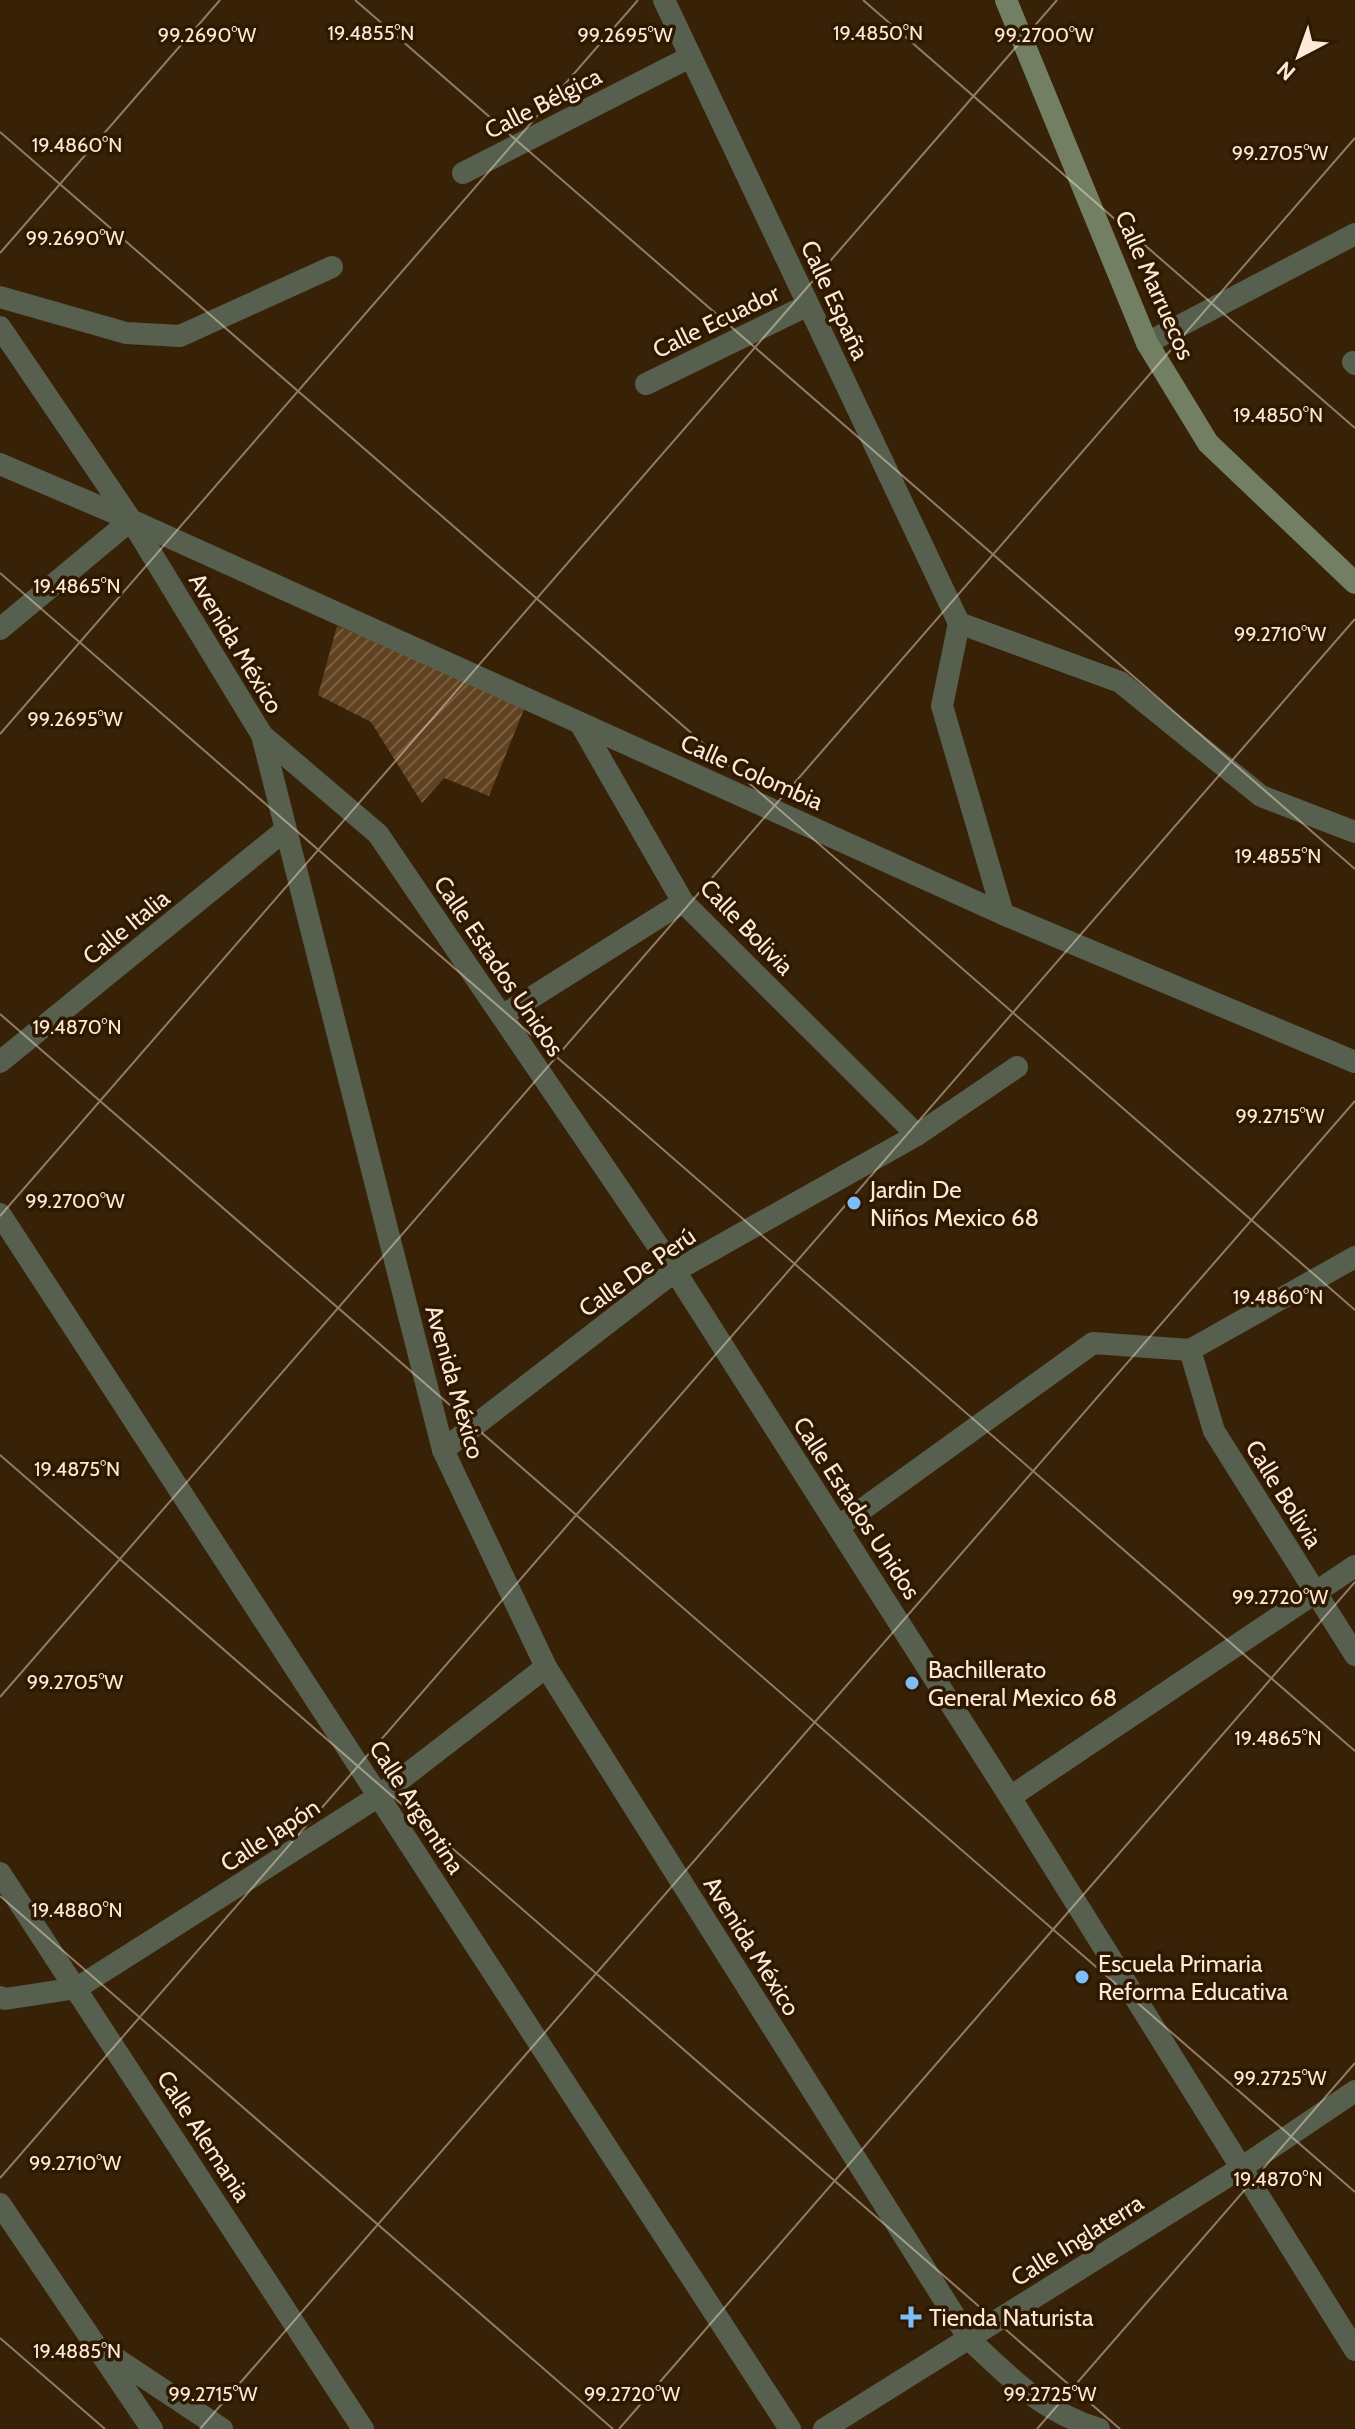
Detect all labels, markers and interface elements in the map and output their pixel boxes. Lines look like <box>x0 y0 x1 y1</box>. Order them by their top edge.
north arrow <box>1259 16 1339 96</box>
text: 19.4855°N <box>328 21 414 45</box>
text: 19.4850°N <box>833 21 923 45</box>
text: 99.2690°W <box>158 23 256 47</box>
text: 99.2695°W <box>577 23 673 47</box>
text: 99.2700°W <box>994 23 1094 47</box>
text: N <box>1271 55 1301 86</box>
street label: Calle Bélgica <box>480 61 607 145</box>
text: 19.4860°N <box>32 133 122 157</box>
text: 99.2705°W <box>1232 141 1328 165</box>
street label: Calle Marruecos <box>1109 206 1201 364</box>
text: 99.2690°W <box>26 226 124 250</box>
street label: Calle España <box>795 236 875 365</box>
street label: Calle Ecuador <box>648 278 784 364</box>
text: 19.4850°N <box>1233 403 1323 427</box>
street label: Avenida México <box>183 568 289 718</box>
text: 19.4865°N <box>33 574 121 598</box>
text: 99.2710°W <box>1234 622 1326 646</box>
text: 99.2695°W <box>27 707 123 731</box>
street label: Calle Colombia <box>676 728 828 816</box>
text: 19.4855°N <box>1235 844 1321 868</box>
street label: Calle Estados Unidos <box>428 870 570 1062</box>
street label: Calle Bolivia <box>694 873 800 981</box>
street label: Calle Italia <box>77 883 176 971</box>
text: 19.4870°N <box>32 1015 122 1039</box>
text: 99.2715°W <box>1235 1104 1325 1128</box>
place label: Jardin De Niños Mexico 68 <box>869 1175 1039 1232</box>
text: 99.2700°W <box>25 1189 125 1213</box>
marker: Jardin De Niños Mexico 68 <box>845 1194 863 1212</box>
street label: Calle De Perú <box>573 1221 701 1323</box>
text: 19.4860°N <box>1233 1285 1323 1309</box>
street label: Avenida México <box>419 1302 491 1462</box>
street label: Calle Estados Unidos <box>787 1411 927 1605</box>
street label: Calle Bolivia <box>1239 1435 1329 1554</box>
text: 19.4875°N <box>34 1457 120 1481</box>
text: 99.2720°W <box>1232 1585 1328 1609</box>
place label: Bachillerato General Mexico 68 <box>928 1655 1117 1712</box>
text: 99.2705°W <box>27 1670 123 1694</box>
marker: Bachillerato General Mexico 68 <box>903 1674 921 1692</box>
text: 19.4865°N <box>1234 1726 1322 1750</box>
street label: Calle Argentina <box>363 1735 471 1879</box>
street label: Calle Japón <box>215 1792 325 1878</box>
street label: Avenida México <box>698 1871 806 2021</box>
text: 19.4880°N <box>31 1898 123 1922</box>
place label: Escuela Primaria Reforma Educativa <box>1098 1949 1289 2006</box>
marker: Escuela Primaria Reforma Educativa <box>1073 1968 1091 1986</box>
street label: Calle Alemania <box>151 2065 257 2207</box>
text: 99.2725°W <box>1233 2066 1327 2090</box>
text: 99.2710°W <box>29 2151 121 2175</box>
text: 19.4870°N <box>1233 2167 1323 2191</box>
street label: Calle Inglaterra <box>1006 2188 1149 2292</box>
place label: Tienda Naturista <box>929 2303 1094 2332</box>
marker: Tienda Naturista <box>900 2306 922 2328</box>
text: 19.4885°N <box>33 2339 121 2363</box>
text: 99.2715°W <box>168 2382 258 2406</box>
text: 99.2720°W <box>584 2382 680 2406</box>
text: 99.2725°W <box>1003 2382 1097 2406</box>

